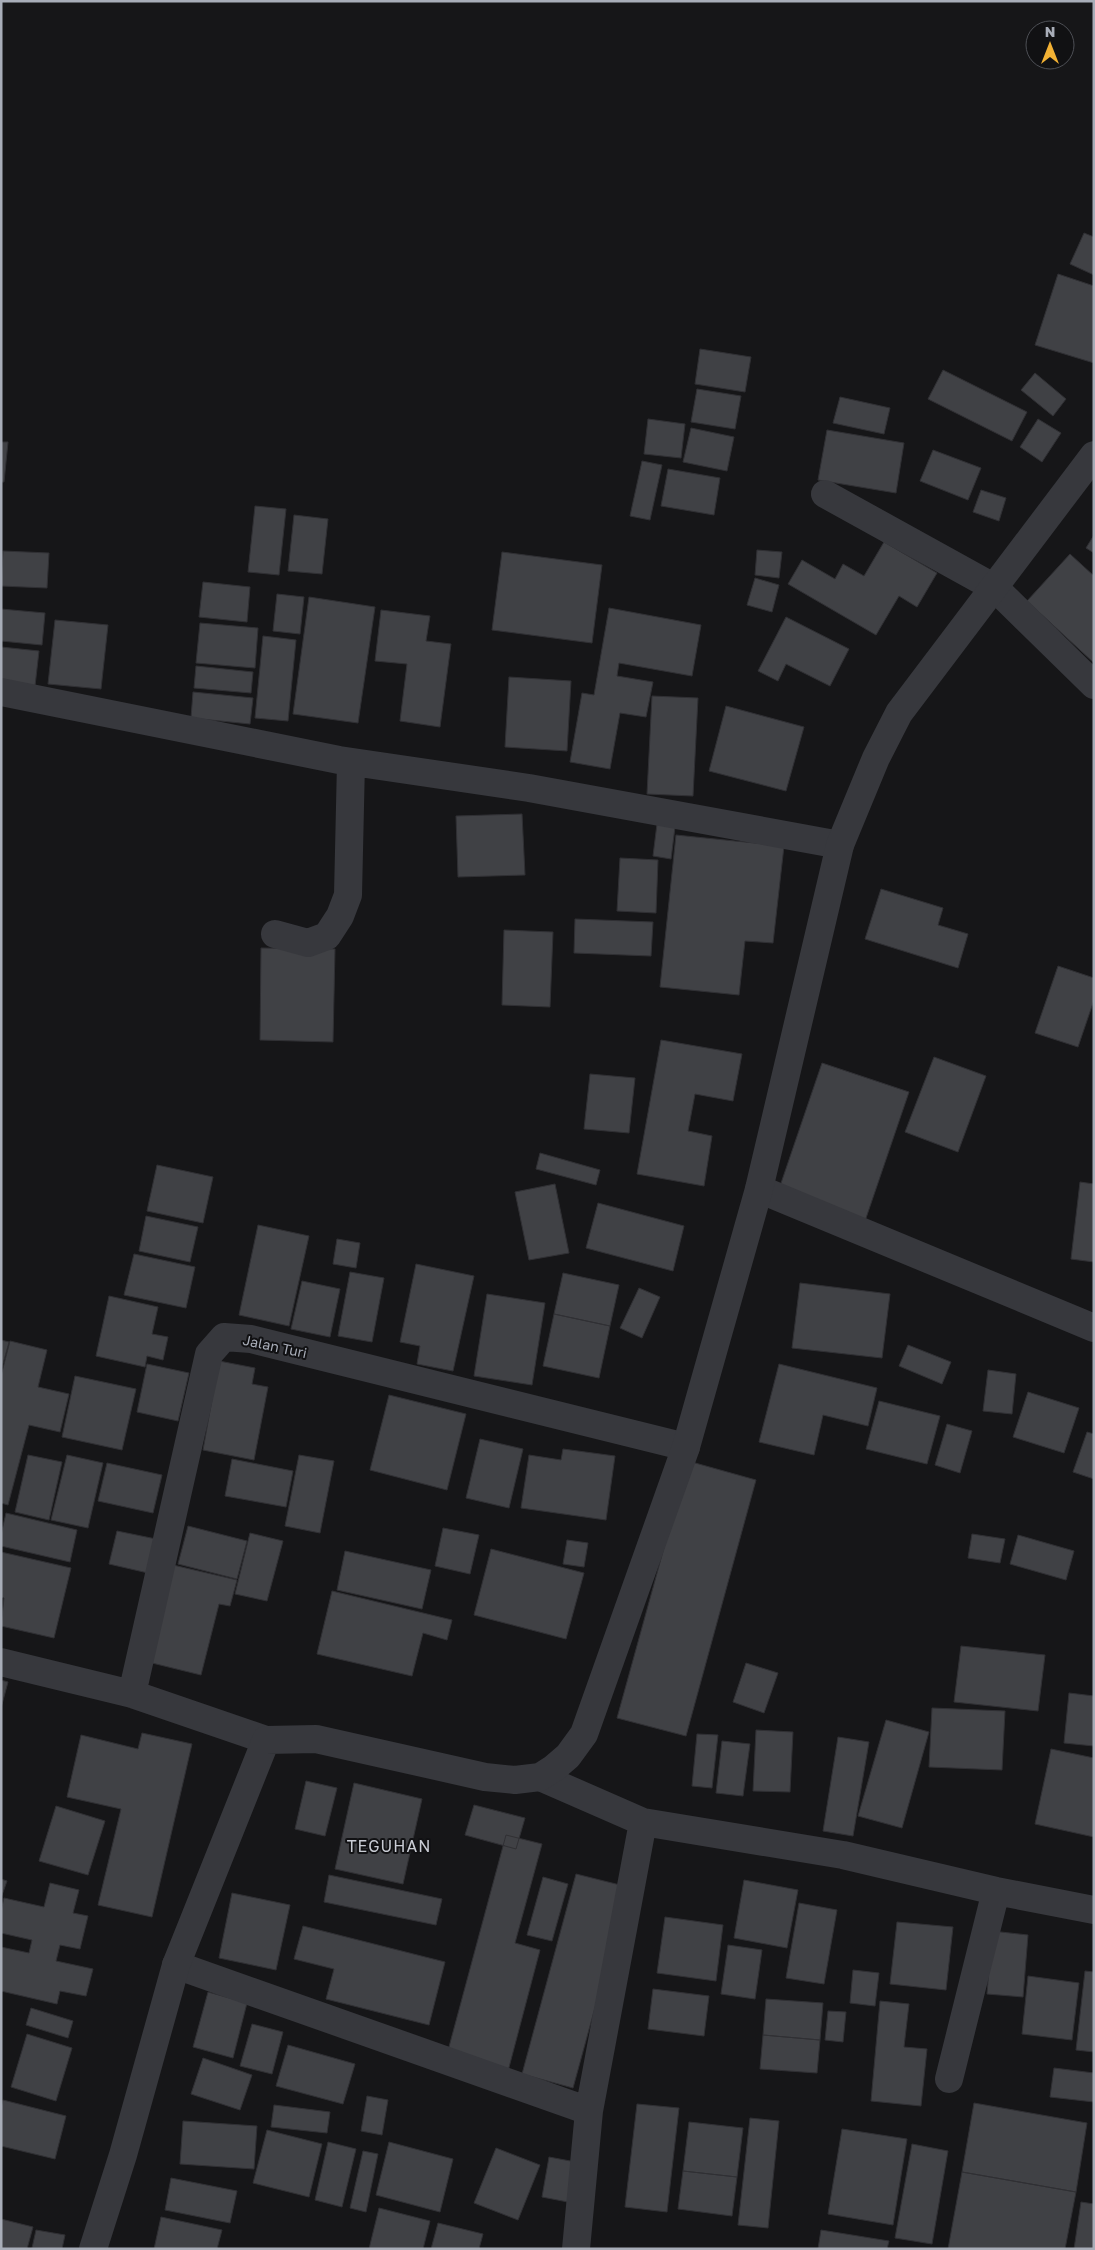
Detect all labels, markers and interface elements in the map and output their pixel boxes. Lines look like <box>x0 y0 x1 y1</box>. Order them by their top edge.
north arrow <box>1025 20 1075 70</box>
text: N <box>1045 23 1055 40</box>
street label: Jalan Turi <box>241 1331 309 1361</box>
district label: TEGUHAN <box>347 1836 431 1856</box>

